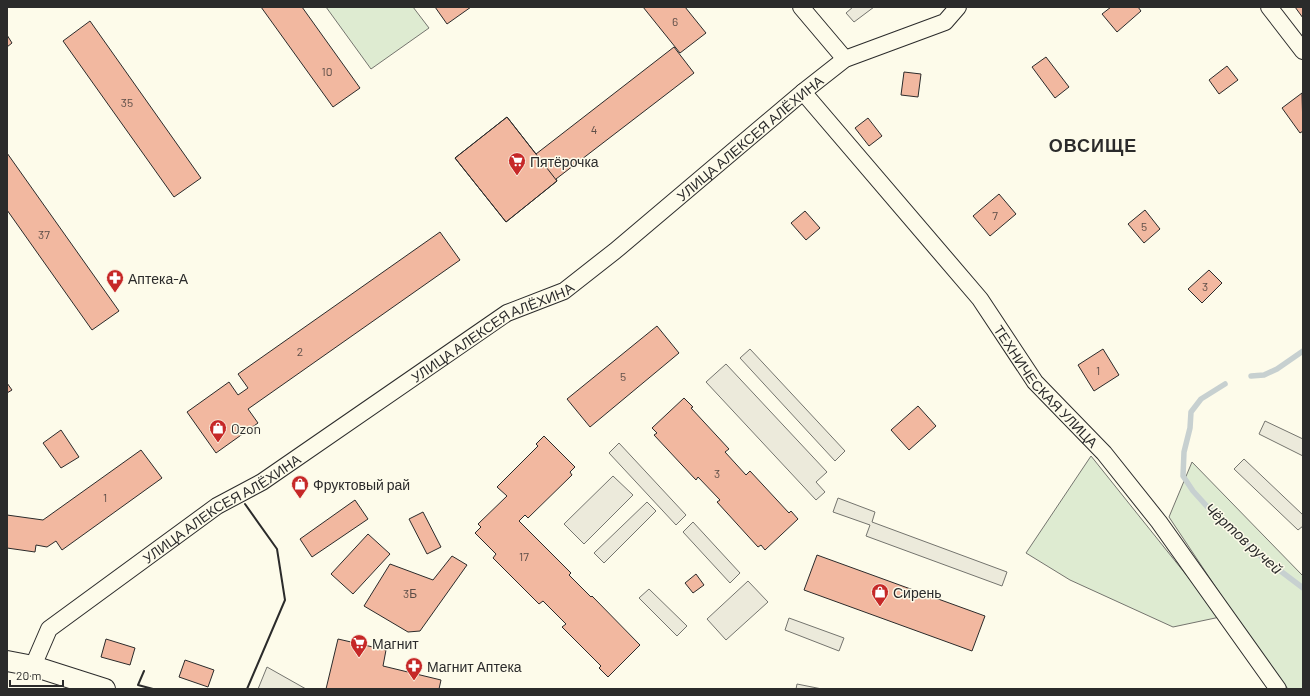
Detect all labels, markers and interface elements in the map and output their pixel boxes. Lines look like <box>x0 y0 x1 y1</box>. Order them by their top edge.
house number: 6 <box>672 14 678 28</box>
house number: 10 <box>322 64 332 78</box>
street label: УЛИЦА АЛЕКСЕЯ АЛЁХИНА <box>673 71 827 204</box>
house number: 35 <box>121 95 133 109</box>
house number: 4 <box>591 122 597 136</box>
district label: ОВСИЩЕ <box>1049 134 1137 156</box>
supermarket icon: Пятёрочка <box>507 151 527 176</box>
place label: Пятёрочка <box>530 153 599 170</box>
house number: 7 <box>992 208 998 222</box>
house number: 5 <box>1141 219 1147 233</box>
house number: 37 <box>38 227 50 241</box>
pharmacy icon: Аптека-А <box>105 268 125 293</box>
place label: Аптека-А <box>128 270 189 287</box>
street label: УЛИЦА АЛЕКСЕЯ АЛЁХИНА <box>407 278 577 385</box>
house number: 3 <box>1202 279 1208 293</box>
street label: ТЕХНИЧЕСКАЯ УЛИЦА <box>991 321 1102 451</box>
house number: 2 <box>297 344 303 358</box>
house number: 1 <box>1096 363 1100 377</box>
house number: 5 <box>620 369 626 383</box>
shop icon: Ozon <box>208 418 228 443</box>
place label: Ozon <box>231 420 261 437</box>
street label: УЛИЦА АЛЕКСЕЯ АЛЁХИНА <box>139 449 304 566</box>
house number: 3 <box>714 466 720 480</box>
shop icon: Фруктовый рай <box>290 474 310 499</box>
place label: Фруктовый рай <box>313 476 410 493</box>
house number: 1 <box>103 490 107 504</box>
water label: Чёртов ручей <box>1202 499 1287 578</box>
house number: 17 <box>519 549 529 563</box>
shop icon: Сирень <box>870 582 890 607</box>
place label: Сирень <box>893 584 942 601</box>
house number: 3Б <box>403 586 417 600</box>
supermarket icon: Магнит <box>349 633 369 658</box>
place label: Магнит <box>372 635 419 652</box>
pharmacy icon: Магнит Аптека <box>404 656 424 681</box>
place label: Магнит Аптека <box>427 658 522 675</box>
scale bar <box>10 662 63 688</box>
text: 20 m <box>16 668 42 682</box>

